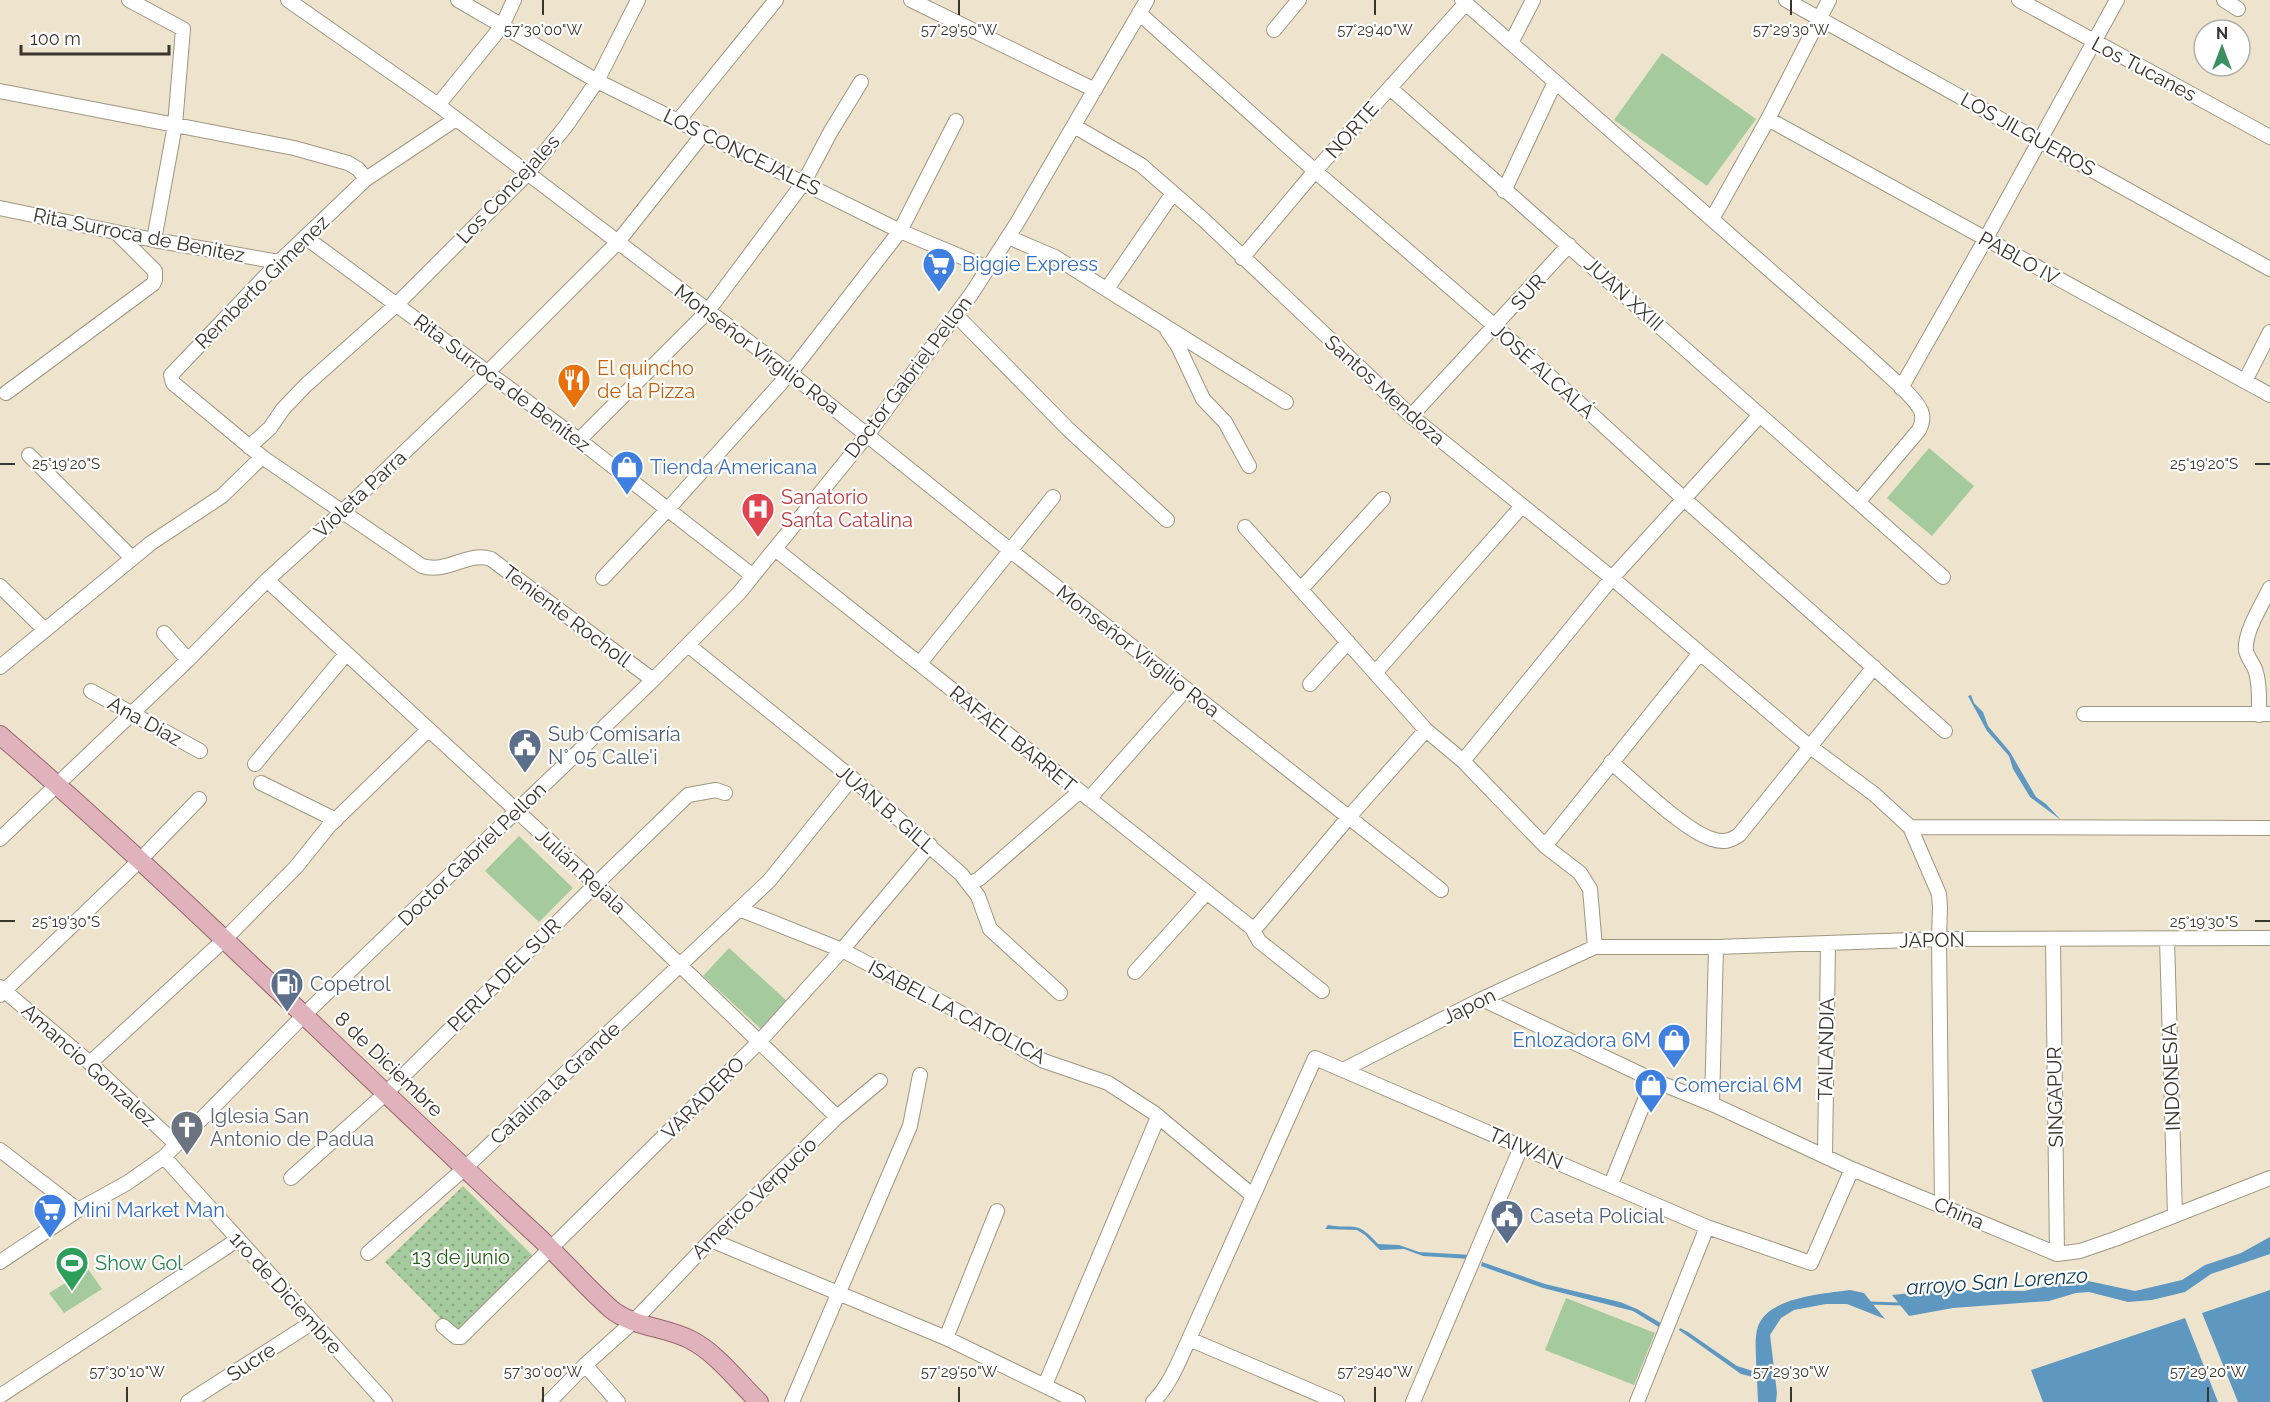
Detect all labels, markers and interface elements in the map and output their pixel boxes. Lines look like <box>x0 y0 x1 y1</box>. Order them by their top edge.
scale bar <box>21 18 170 56</box>
north arrow <box>2192 18 2252 78</box>
text: 57°30'00"W <box>504 21 582 39</box>
text: 57°29'50"W <box>921 21 998 39</box>
text: 57°29'40"W <box>1337 21 1413 39</box>
text: 57°29'30"W <box>1753 21 1830 39</box>
text: N <box>2216 24 2228 43</box>
text: 100 m <box>30 28 81 49</box>
street label: Los Tucanes <box>2088 31 2200 107</box>
street label: LOS JILGUEROS <box>1956 87 2100 181</box>
street label: NORTE <box>1320 97 1384 163</box>
street label: LOS CONCEJALES <box>659 104 825 200</box>
street label: Los Concejales <box>451 130 565 248</box>
street label: Rita Surroca de Benitez <box>31 203 247 267</box>
street label: Remberto Gimenez <box>190 210 334 354</box>
street label: PABLO IV <box>1975 226 2064 290</box>
supermarket icon: Biggie Express <box>921 246 957 293</box>
place label: Biggie Express <box>962 252 1098 276</box>
street label: JUAN XXIII <box>1580 252 1668 336</box>
street label: SUR <box>1506 269 1550 315</box>
street label: Monseñor Virgilio Roa <box>670 279 844 419</box>
street label: Doctor Gabriel Pellon <box>839 291 977 463</box>
street label: Rita Surroca de Benítez <box>409 309 595 457</box>
street label: JOSÉ ALCALÁ <box>1487 318 1600 424</box>
street label: Santos Mendoza <box>1320 330 1450 450</box>
place label: El quincho de la Pizza <box>597 356 695 403</box>
restaurant icon: El quincho de la Pizza <box>556 362 592 409</box>
street label: Violeta Parra <box>309 445 411 543</box>
shop icon: Tienda Americana <box>609 449 645 496</box>
text: 25°19'20"S <box>32 455 100 473</box>
place label: Tienda Americana <box>650 455 817 479</box>
text: 25°19'20"S <box>2170 455 2238 473</box>
place label: Sanatorio Santa Catalina <box>781 485 913 532</box>
hospital icon: Sanatorio Santa Catalina <box>740 491 776 538</box>
street label: Teniente Rocholl <box>498 560 636 672</box>
street label: Monseñor Virgilio Roa <box>1052 580 1224 722</box>
street label: RAFAEL BARRET <box>945 681 1081 797</box>
street label: Ana Diaz <box>104 691 186 751</box>
place label: Sub Comisaría N° 05 Calle'i <box>548 722 681 769</box>
public building icon: Sub Comisaría N° 05 Calle'i <box>507 727 543 774</box>
street label: JUAN B. GILL <box>832 760 941 859</box>
street label: Doctor Gabriel Pellon <box>393 777 551 931</box>
street label: Julián Rejala <box>531 823 631 919</box>
text: 25°19'30"S <box>32 913 100 931</box>
street label: PERLA DEL SUR <box>442 913 566 1037</box>
text: 25°19'30"S <box>2170 913 2238 931</box>
street label: JAPON <box>1899 927 1965 953</box>
street label: ISABEL LA CATOLICA <box>864 955 1050 1069</box>
fuel station icon: Copetrol <box>269 966 305 1013</box>
place label: Copetrol <box>310 972 391 996</box>
street label: Japon <box>1438 983 1500 1029</box>
street label: TAILANDIA <box>1813 997 1839 1101</box>
street label: Amancio Gonzalez <box>17 998 161 1132</box>
street label: 8 de Diciembre <box>330 1006 448 1122</box>
street label: Catalina la Grande <box>485 1016 625 1149</box>
shop icon: Enlozadora 6M <box>1656 1022 1692 1069</box>
street label: INDONESIA <box>2157 1022 2185 1131</box>
place label: Enlozadora 6M <box>1512 1028 1651 1052</box>
street label: SINGAPUR <box>2042 1046 2068 1148</box>
street label: VARADERO <box>657 1052 749 1144</box>
shop icon: Comercial 6M <box>1633 1067 1669 1114</box>
place label: Comercial 6M <box>1674 1073 1802 1097</box>
place label: Iglesia San Antonio de Padua <box>210 1104 374 1151</box>
church icon: Iglesia San Antonio de Padua <box>169 1109 205 1156</box>
street label: TAIWAN <box>1485 1122 1567 1174</box>
street label: Americo Verpucio <box>686 1132 822 1264</box>
supermarket icon: Mini Market Man <box>32 1192 68 1239</box>
street label: China <box>1930 1192 1988 1234</box>
place label: Mini Market Man <box>73 1198 225 1222</box>
public building icon: Caseta Policial <box>1489 1198 1525 1245</box>
place label: Caseta Policial <box>1530 1204 1665 1228</box>
street label: 1ro de Diciembre <box>225 1227 347 1359</box>
sports icon: Show Gol <box>54 1245 90 1292</box>
park label: 13 de junio <box>412 1245 510 1269</box>
place label: Show Gol <box>95 1251 183 1275</box>
water label: arroyo San Lorenzo <box>1905 1262 2089 1300</box>
street label: Sucre <box>222 1337 280 1387</box>
text: 57°30'10"W <box>89 1363 165 1381</box>
text: 57°30'00"W <box>504 1363 582 1381</box>
text: 57°29'50"W <box>921 1363 998 1381</box>
text: 57°29'40"W <box>1337 1363 1413 1381</box>
text: 57°29'30"W <box>1753 1363 1830 1381</box>
text: 57°29'20"W <box>2170 1363 2246 1381</box>

